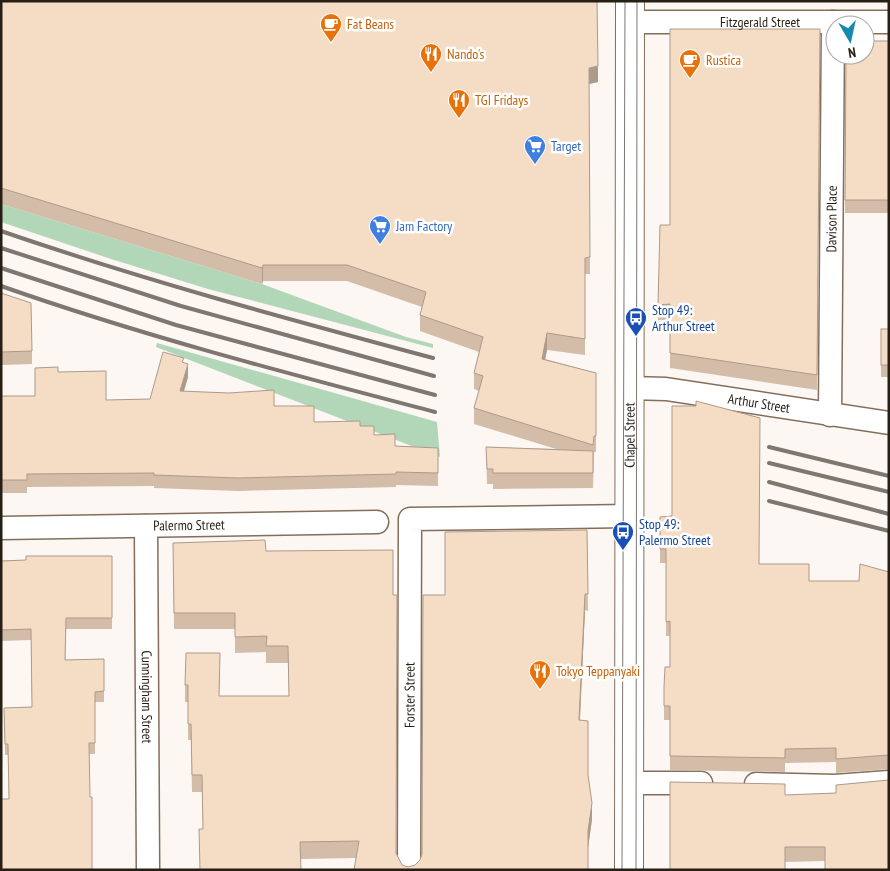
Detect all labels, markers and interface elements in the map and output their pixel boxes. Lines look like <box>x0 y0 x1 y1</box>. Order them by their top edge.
cafe icon: Fat Beans <box>319 12 343 43</box>
street label: Fitzgerald Street <box>720 13 800 31</box>
place label: Fat Beans <box>347 15 394 33</box>
north arrow <box>825 15 875 65</box>
restaurant icon: Nando's <box>419 42 443 73</box>
text: N <box>847 43 857 62</box>
place label: Nando's <box>447 45 485 63</box>
cafe icon: Rustica <box>678 48 702 79</box>
place label: Rustica <box>706 51 741 69</box>
restaurant icon: TGI Fridays <box>447 88 471 119</box>
place label: TGI Fridays <box>475 91 528 109</box>
supermarket icon: Target <box>523 134 547 165</box>
place label: Target <box>551 137 581 155</box>
street label: Davison Place <box>822 185 841 253</box>
supermarket icon: Jam Factory <box>368 214 392 245</box>
place label: Jam Factory <box>395 217 453 235</box>
place label: Stop 49: Arthur Street <box>652 301 715 335</box>
bus stop icon: Stop 49: Arthur Street <box>624 306 648 337</box>
street label: Arthur Street <box>727 390 791 417</box>
street label: Chapel Street <box>620 402 639 468</box>
street label: Palermo Street <box>153 515 225 535</box>
place label: Stop 49: Palermo Street <box>639 515 711 549</box>
bus stop icon: Stop 49: Palermo Street <box>611 520 635 551</box>
street label: Cunningham Street <box>138 651 156 744</box>
restaurant icon: Tokyo Teppanyaki <box>528 659 552 690</box>
street label: Forster Street <box>400 662 419 728</box>
place label: Tokyo Teppanyaki <box>556 662 640 680</box>

